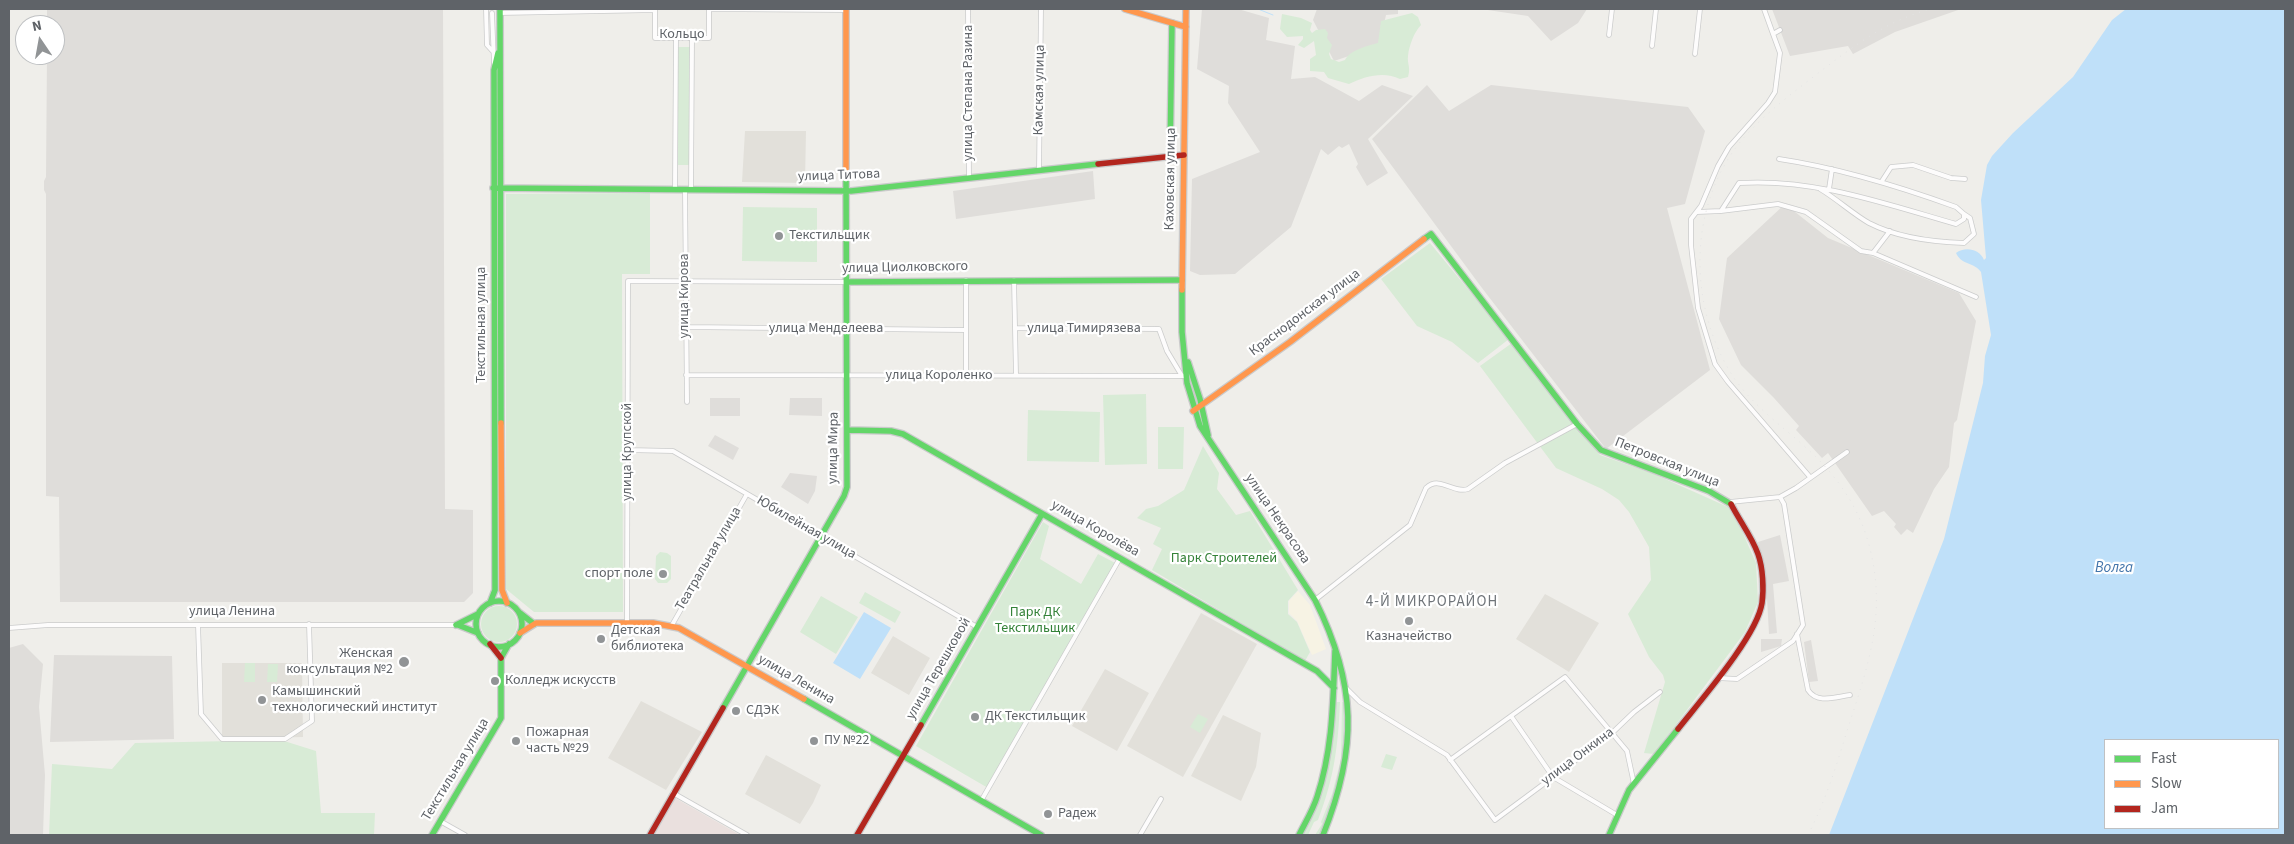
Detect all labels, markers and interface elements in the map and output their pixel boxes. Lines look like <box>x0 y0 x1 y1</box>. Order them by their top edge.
north arrow <box>15 15 65 65</box>
text: N <box>30 16 44 37</box>
street label: улица Степана Разина <box>961 25 977 161</box>
street label: Кольцо <box>659 27 705 43</box>
street label: Камская улица <box>1031 44 1049 136</box>
street label: Каховская улица <box>1162 127 1180 231</box>
street label: улица Титова <box>798 166 880 186</box>
place label: Текстильщик <box>789 228 870 244</box>
marker: Текстильщик <box>773 230 785 242</box>
street label: улица Кирова <box>677 253 693 339</box>
street label: улица Циолковского <box>842 258 968 278</box>
street label: Краснодонская улица <box>1246 266 1364 360</box>
street label: Текстильная улица <box>474 267 490 383</box>
street label: улица Менделеева <box>769 321 883 337</box>
street label: улица Тимирязева <box>1027 321 1141 337</box>
street label: улица Короленко <box>886 368 992 384</box>
street label: улица Крупской <box>620 403 636 501</box>
street label: улица Мира <box>825 412 843 484</box>
street label: Петровская улица <box>1612 434 1722 492</box>
street label: улица Некрасова <box>1241 471 1313 567</box>
street label: Юбилейная улица <box>753 493 859 563</box>
street label: улица Королёва <box>1048 497 1142 561</box>
street label: Театральная улица <box>672 504 746 614</box>
park label: Парк Строителей <box>1171 551 1277 567</box>
water label: Волга <box>2095 560 2133 578</box>
place label: спорт поле <box>585 566 653 582</box>
marker: спорт поле <box>657 568 669 580</box>
district label: 4-Й МИКРОРАЙОН <box>1364 594 1500 612</box>
street label: улица Ленина <box>189 604 275 620</box>
park label: Парк ДК Текстильщик <box>995 605 1075 638</box>
street label: улица Терешковой <box>903 615 975 723</box>
marker: Казначейство <box>1403 615 1415 627</box>
place label: Детская библиотека <box>611 623 684 656</box>
place label: Казначейство <box>1366 629 1452 645</box>
marker: Детская библиотека <box>595 633 607 645</box>
place label: Женская консультация №2 <box>286 646 393 679</box>
street label: улица Ленина <box>755 651 837 709</box>
marker: Женская консультация №2 <box>397 655 411 669</box>
place label: Колледж искусств <box>505 673 616 689</box>
marker: Колледж искусств <box>489 675 501 687</box>
place label: Камышинский технологический институт <box>272 684 437 716</box>
marker: Камышинский технологический институт <box>256 694 268 706</box>
place label: СДЭК <box>746 703 779 719</box>
marker: СДЭК <box>730 705 742 717</box>
place label: ДК Текстильщик <box>985 709 1085 725</box>
marker: ДК Текстильщик <box>969 711 981 723</box>
street label: Текстильная улица <box>419 716 493 824</box>
street label: улица Онкина <box>1538 724 1618 790</box>
place label: Пожарная часть №29 <box>526 725 589 758</box>
place label: ПУ №22 <box>824 733 869 749</box>
marker: Пожарная часть №29 <box>510 735 522 747</box>
marker: ПУ №22 <box>808 735 820 747</box>
legend <box>2104 739 2279 829</box>
text: Fast <box>2151 748 2177 769</box>
text: Slow <box>2151 773 2182 794</box>
text: Jam <box>2151 798 2178 819</box>
place label: Радеж <box>1058 806 1096 822</box>
marker: Радеж <box>1042 808 1054 820</box>

